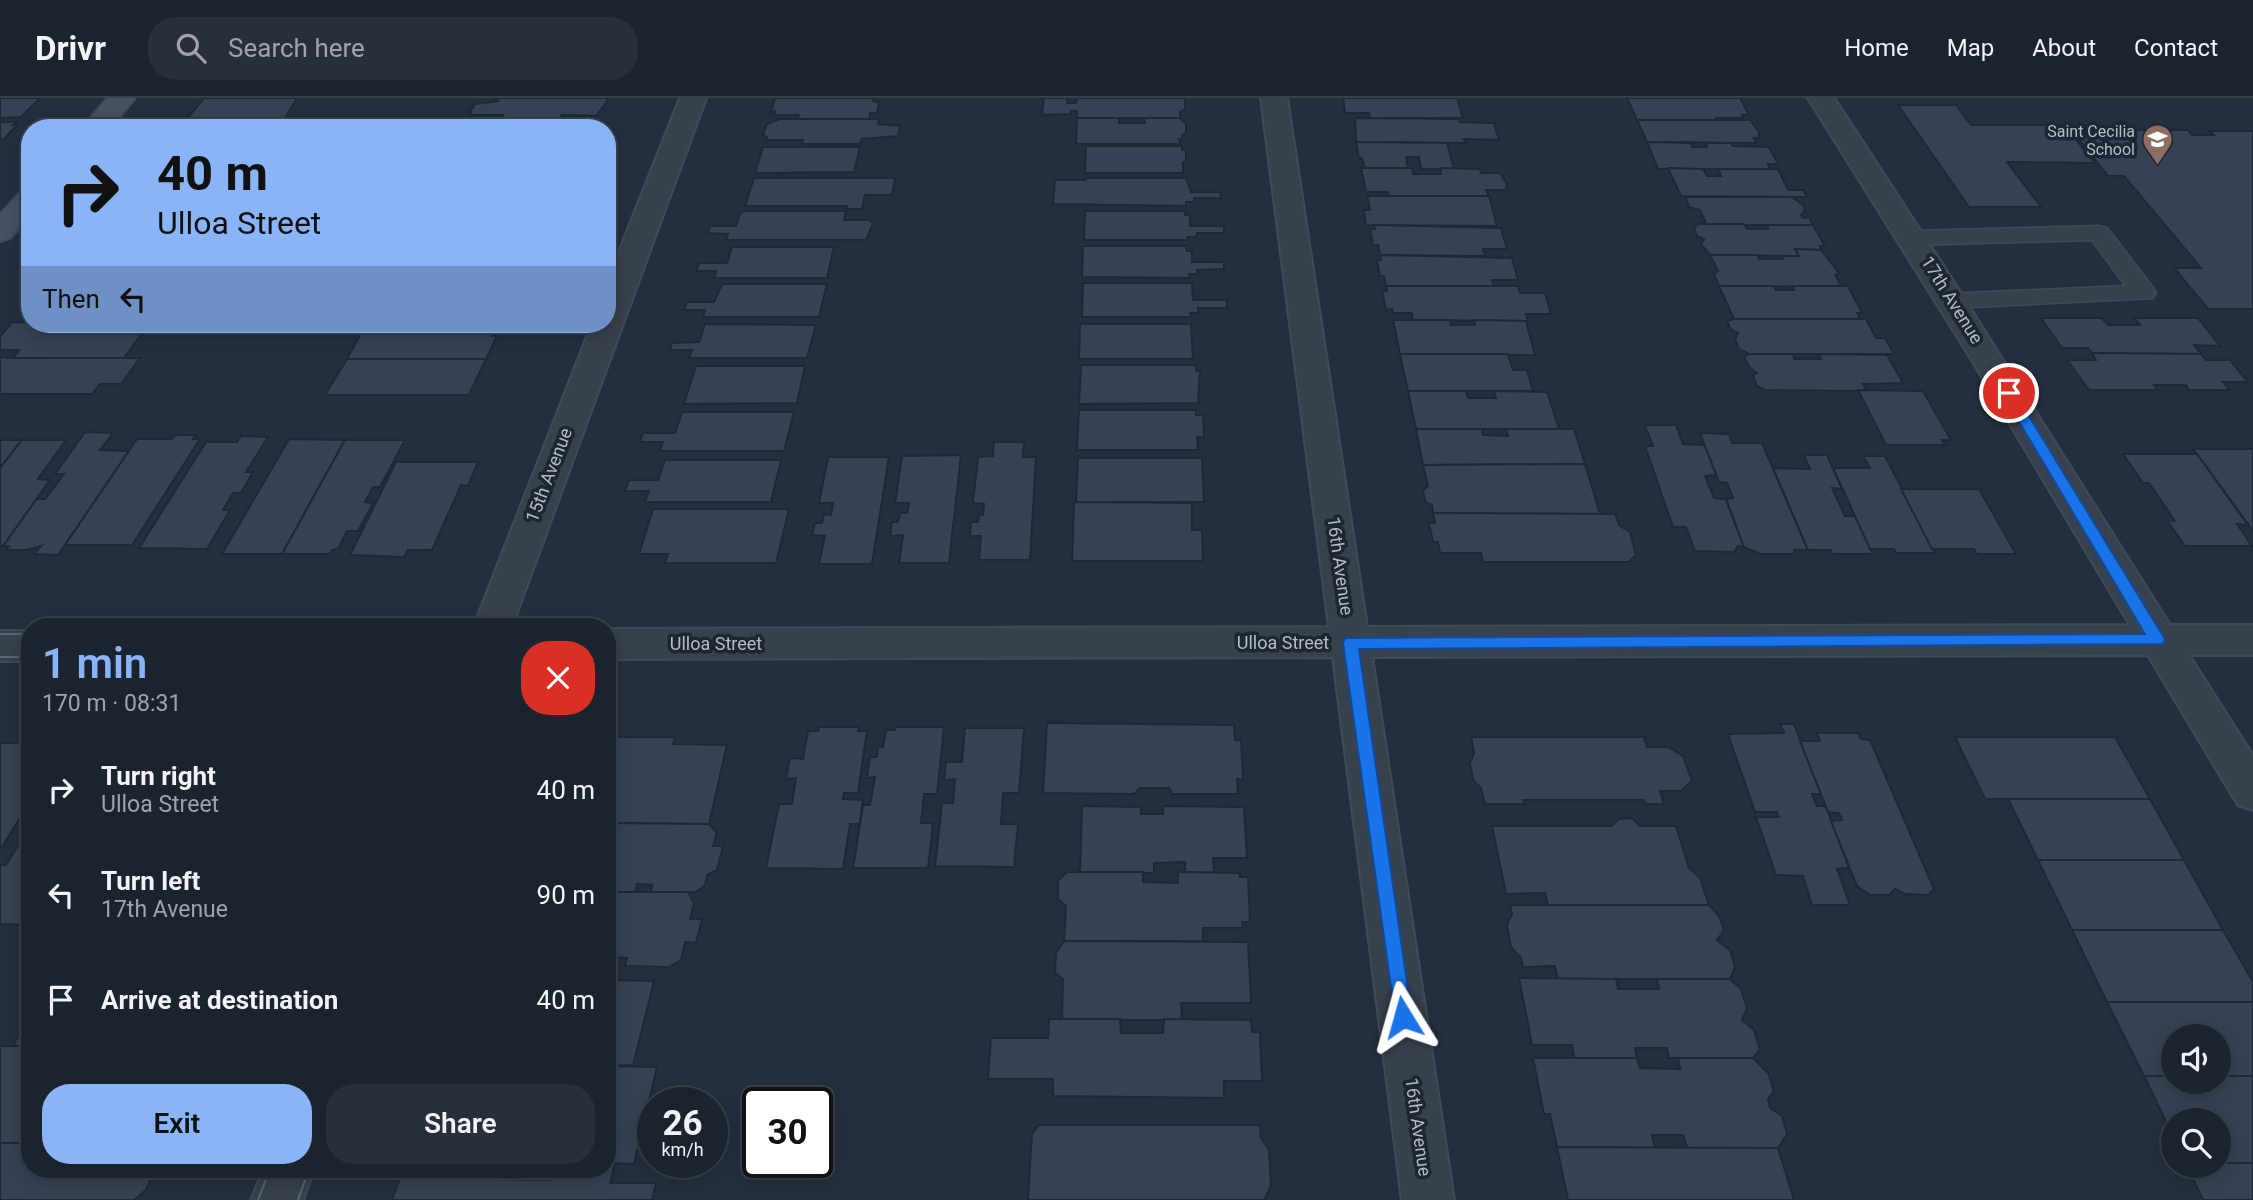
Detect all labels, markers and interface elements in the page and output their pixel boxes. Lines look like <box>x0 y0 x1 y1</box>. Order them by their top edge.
search box <box>148 17 638 80</box>
text: Drivr <box>35 29 106 68</box>
icon: search <box>172 29 210 67</box>
text: Search here <box>228 33 365 63</box>
text: Home <box>1844 34 1909 62</box>
text: Map <box>1947 34 1994 62</box>
text: About <box>2032 34 2096 62</box>
text: Contact <box>2134 34 2218 62</box>
place label: Saint Cecilia School <box>2047 122 2135 159</box>
school or university icon: Saint Cecilia School <box>2141 123 2175 167</box>
text: 40 m <box>157 145 268 202</box>
icon: right <box>42 147 133 238</box>
text: Ulloa Street <box>157 204 321 242</box>
street label: 17th Avenue <box>1917 252 1988 347</box>
icon: left <box>114 280 152 318</box>
text: Then <box>42 284 100 314</box>
pin <box>1979 363 2039 423</box>
icon: arrive <box>1990 374 2028 412</box>
street label: 15th Avenue <box>521 425 576 525</box>
street label: 16th Avenue <box>1323 515 1358 617</box>
street label: Ulloa Street <box>1237 632 1329 653</box>
street label: Ulloa Street <box>670 633 762 654</box>
text: 1 min <box>42 639 147 688</box>
button: close <box>521 641 595 715</box>
text: 170 m · 08:31 <box>42 690 181 717</box>
text: Turn right <box>101 761 216 791</box>
icon: right <box>42 771 80 809</box>
text: 40 m <box>537 775 595 805</box>
text: Ulloa Street <box>101 791 219 818</box>
text: Turn left <box>101 866 200 896</box>
icon: left <box>42 876 80 914</box>
text: 90 m <box>537 880 595 910</box>
text: 17th Avenue <box>101 896 228 923</box>
position arrow <box>1366 980 1440 1054</box>
icon: arrive <box>42 981 80 1019</box>
text: Arrive at destination <box>101 985 338 1015</box>
text: 40 m <box>537 985 595 1015</box>
map controls <box>2161 1024 2231 1178</box>
button: sound <box>2161 1024 2231 1094</box>
street label: 16th Avenue <box>1401 1076 1436 1178</box>
button: Exit <box>42 1084 312 1164</box>
button: Share <box>326 1084 595 1164</box>
speed limit sign: 30 <box>742 1087 833 1178</box>
text: 26 <box>662 1103 703 1144</box>
button: search <box>2161 1108 2231 1178</box>
text: km/h <box>661 1139 704 1160</box>

